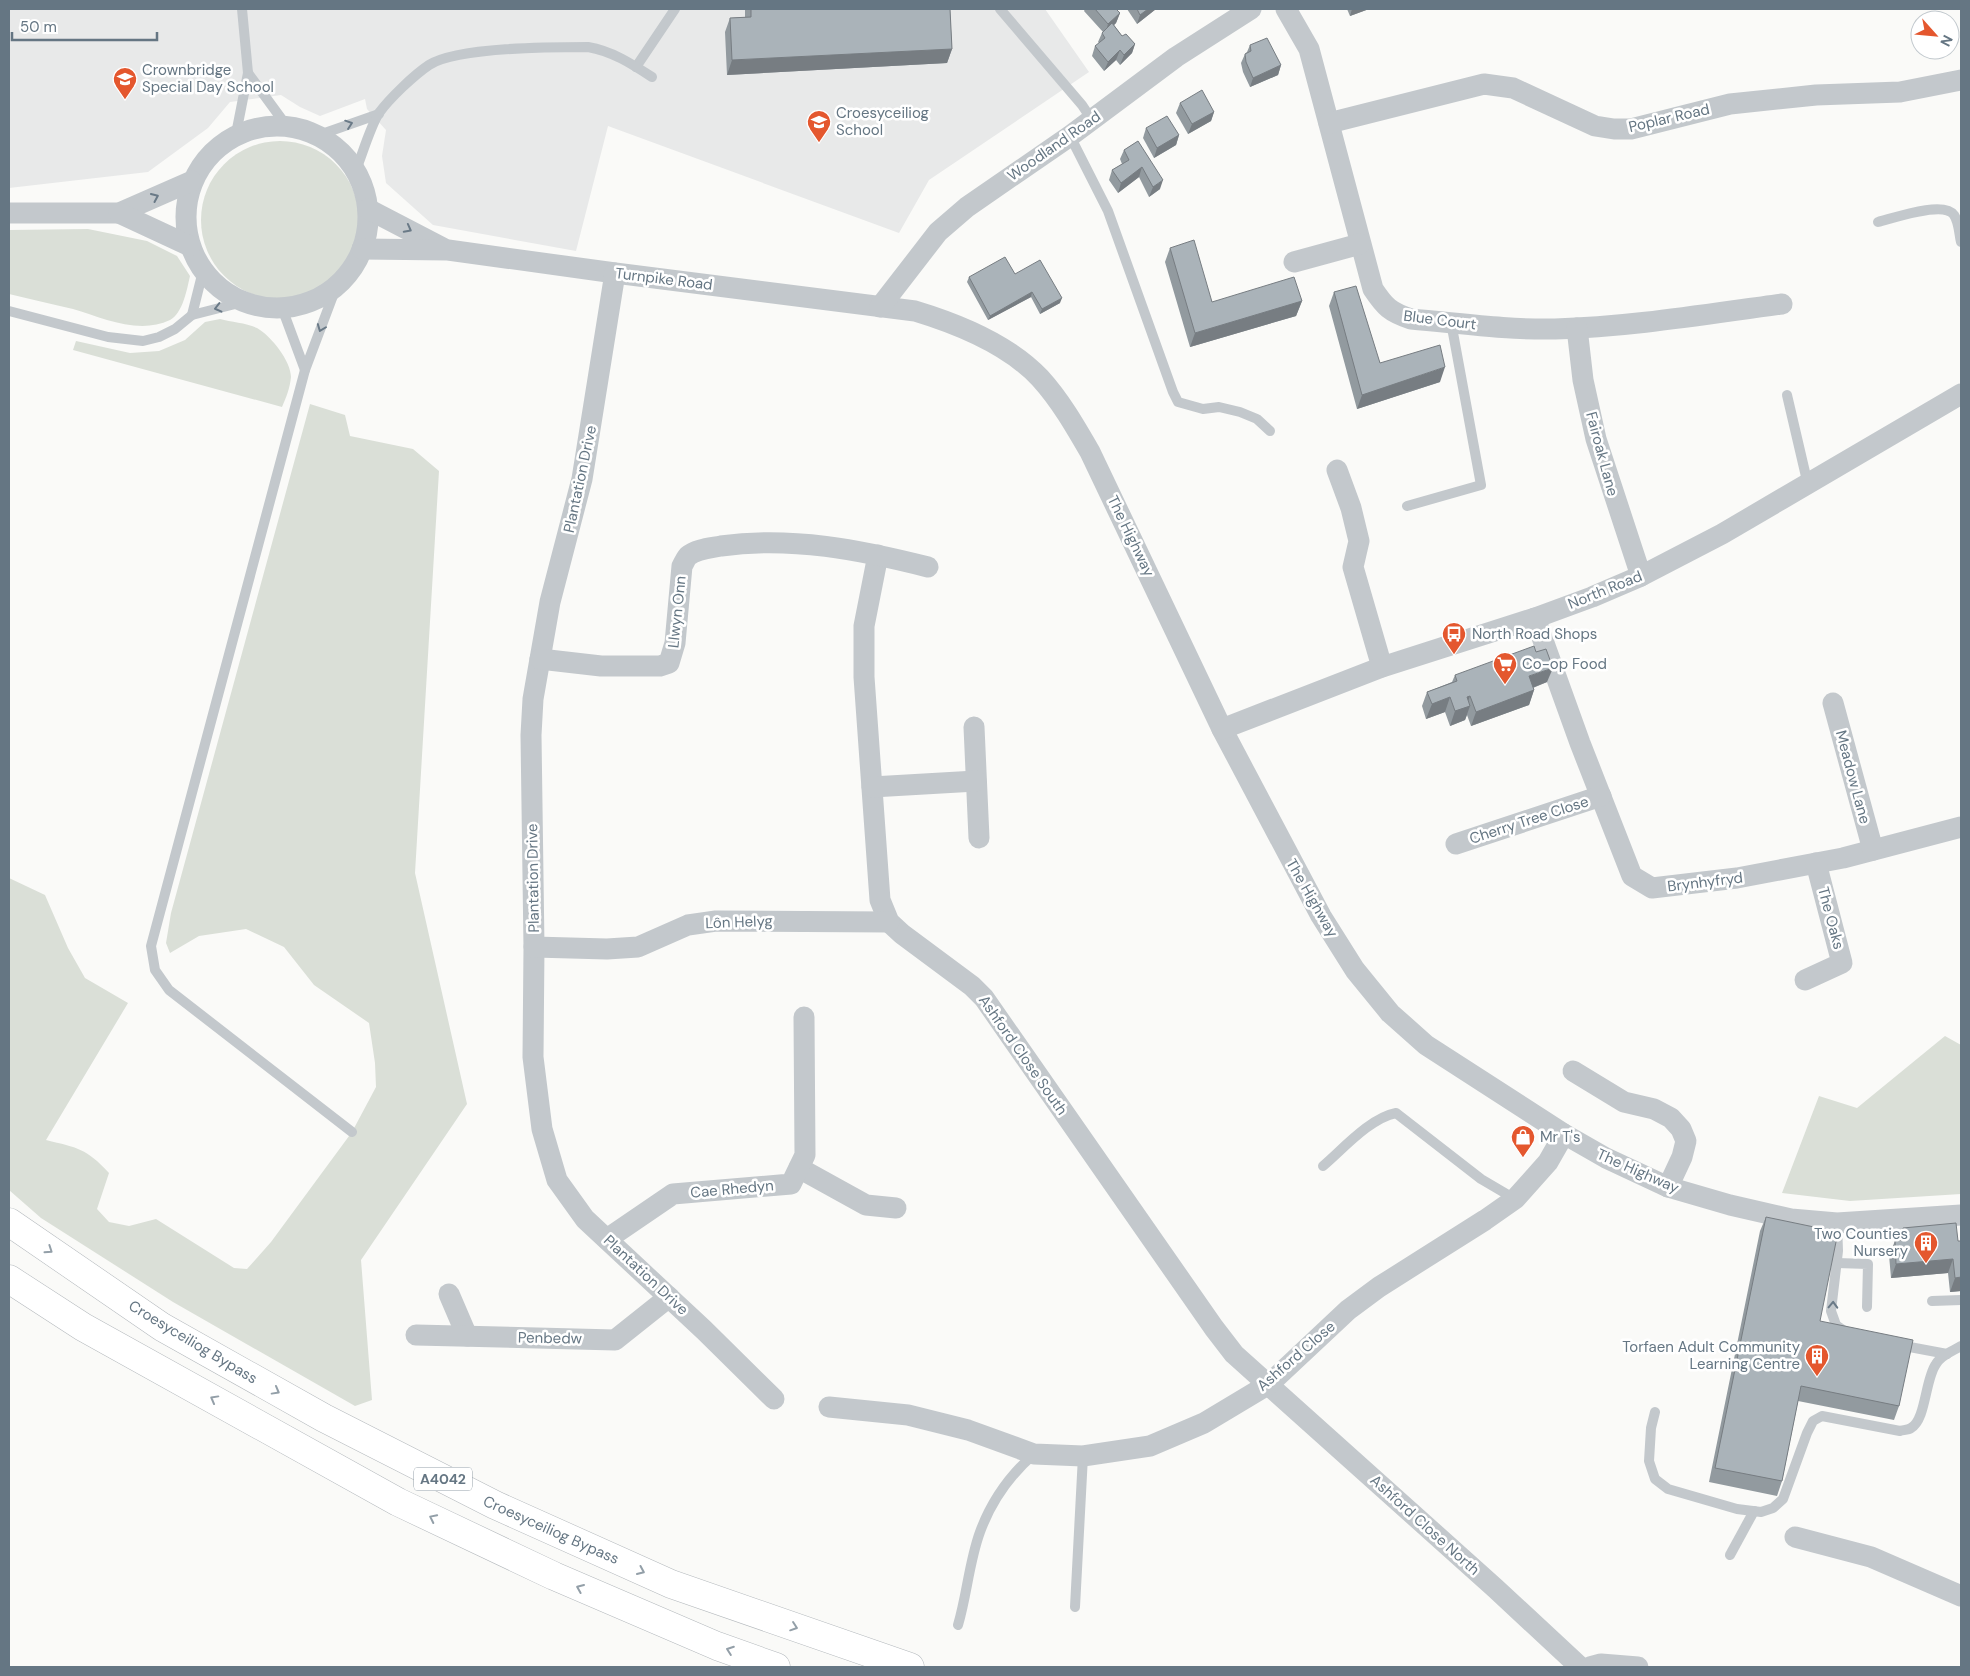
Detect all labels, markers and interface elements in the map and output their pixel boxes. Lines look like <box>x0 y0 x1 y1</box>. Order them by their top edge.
scale bar <box>12 10 158 42</box>
north arrow <box>1910 10 1960 60</box>
text: 50 m <box>20 17 57 37</box>
text: N <box>1936 32 1957 50</box>
place label: Crownbridge Special Day School <box>142 60 274 97</box>
school or university icon: Crownbridge Special Day School <box>112 66 138 100</box>
street label: Poplar Road <box>1627 99 1711 137</box>
place label: Croesyceiliog School <box>836 103 929 140</box>
street label: Woodland Road <box>1003 106 1105 186</box>
school or university icon: Croesyceiliog School <box>806 109 832 143</box>
one-way arrow <box>344 120 353 130</box>
one-way arrow <box>150 193 159 204</box>
one-way arrow <box>403 223 412 233</box>
street label: Turnpike Road <box>614 263 714 295</box>
one-way arrow <box>213 302 222 313</box>
street label: Blue Court <box>1402 306 1478 334</box>
one-way arrow <box>317 323 327 332</box>
street label: Fairoak Lane <box>1581 410 1623 498</box>
street label: Plantation Drive <box>559 424 601 534</box>
street label: The Highway <box>1103 492 1160 580</box>
street label: North Road <box>1565 566 1645 614</box>
street label: Llwyn Onn <box>663 575 691 649</box>
bus stop icon: North Road Shops <box>1441 621 1467 655</box>
place label: North Road Shops <box>1472 624 1597 644</box>
supermarket icon: Co-op Food <box>1492 651 1518 685</box>
place label: Co-op Food <box>1522 654 1607 674</box>
street label: Meadow Lane <box>1831 728 1875 826</box>
street label: Cherry Tree Close <box>1467 791 1591 849</box>
street label: Plantation Drive <box>522 823 544 933</box>
street label: The Highway <box>1281 855 1343 942</box>
street label: Brynhyfryd <box>1666 867 1744 897</box>
street label: The Oaks <box>1813 885 1849 951</box>
street label: Lôn Helyg <box>705 911 773 933</box>
street label: Ashford Close South <box>974 991 1072 1119</box>
shop icon: Mr T's <box>1510 1124 1536 1158</box>
place label: Mr T's <box>1540 1127 1581 1147</box>
street label: The Highway <box>1594 1144 1683 1198</box>
street label: Cae Rhedyn <box>689 1175 775 1203</box>
place label: Two Counties Nursery <box>1814 1224 1909 1261</box>
street label: Plantation Drive <box>599 1230 693 1320</box>
building icon: Two Counties Nursery <box>1913 1230 1939 1264</box>
one-way arrow <box>43 1244 53 1253</box>
street label: Croesyceiliog Bypass <box>125 1296 261 1388</box>
one-way arrow <box>1827 1301 1838 1309</box>
street label: Ashford Close <box>1253 1316 1339 1396</box>
street label: Penbedw <box>518 1327 583 1349</box>
place label: Torfaen Adult Community Learning Centre <box>1622 1337 1801 1374</box>
building icon: Torfaen Adult Community Learning Centre <box>1804 1343 1830 1377</box>
one-way arrow <box>271 1385 280 1395</box>
one-way arrow <box>210 1396 219 1406</box>
road number: A4042 <box>414 1468 472 1490</box>
street label: Ashford Close North <box>1366 1470 1484 1580</box>
street label: Croesyceiliog Bypass <box>480 1491 622 1569</box>
one-way arrow <box>429 1514 438 1525</box>
one-way arrow <box>636 1564 645 1575</box>
one-way arrow <box>576 1583 585 1594</box>
one-way arrow <box>789 1621 797 1631</box>
one-way arrow <box>726 1646 735 1656</box>

